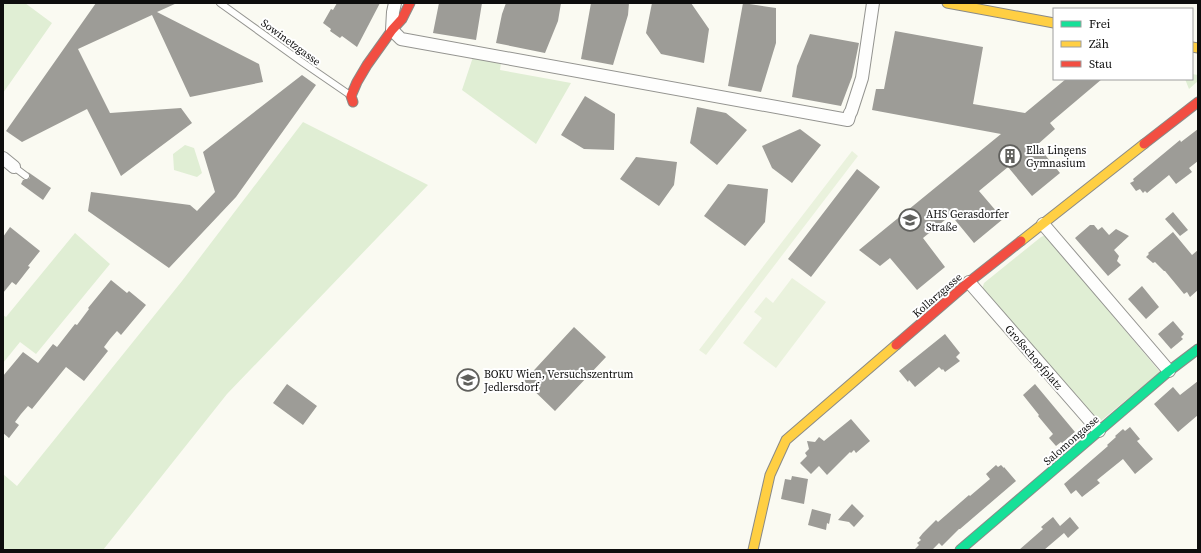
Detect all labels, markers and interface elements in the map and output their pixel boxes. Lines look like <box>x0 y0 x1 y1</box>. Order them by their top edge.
legend <box>1053 8 1193 80</box>
street label: Sowinetzgasse <box>258 16 324 69</box>
text: Frei <box>1089 16 1111 32</box>
text: Zäh <box>1089 36 1109 52</box>
text: Stau <box>1089 56 1112 72</box>
building icon: Ella Lingens Gymnasium <box>997 143 1023 169</box>
place label: Ella Lingens Gymnasium <box>1026 143 1087 171</box>
school or university icon: AHS Gerasdorfer Straße <box>897 207 923 233</box>
place label: AHS Gerasdorfer Straße <box>926 207 1009 235</box>
street label: Kollarzgasse <box>909 269 966 321</box>
street label: Großschopfplatz <box>1001 322 1066 393</box>
school or university icon: BOKU Wien, Versuchszentrum Jedlersdorf <box>455 367 481 393</box>
place label: BOKU Wien, Versuchszentrum Jedlersdorf <box>483 367 634 395</box>
street label: Salomongasse <box>1040 412 1103 469</box>

